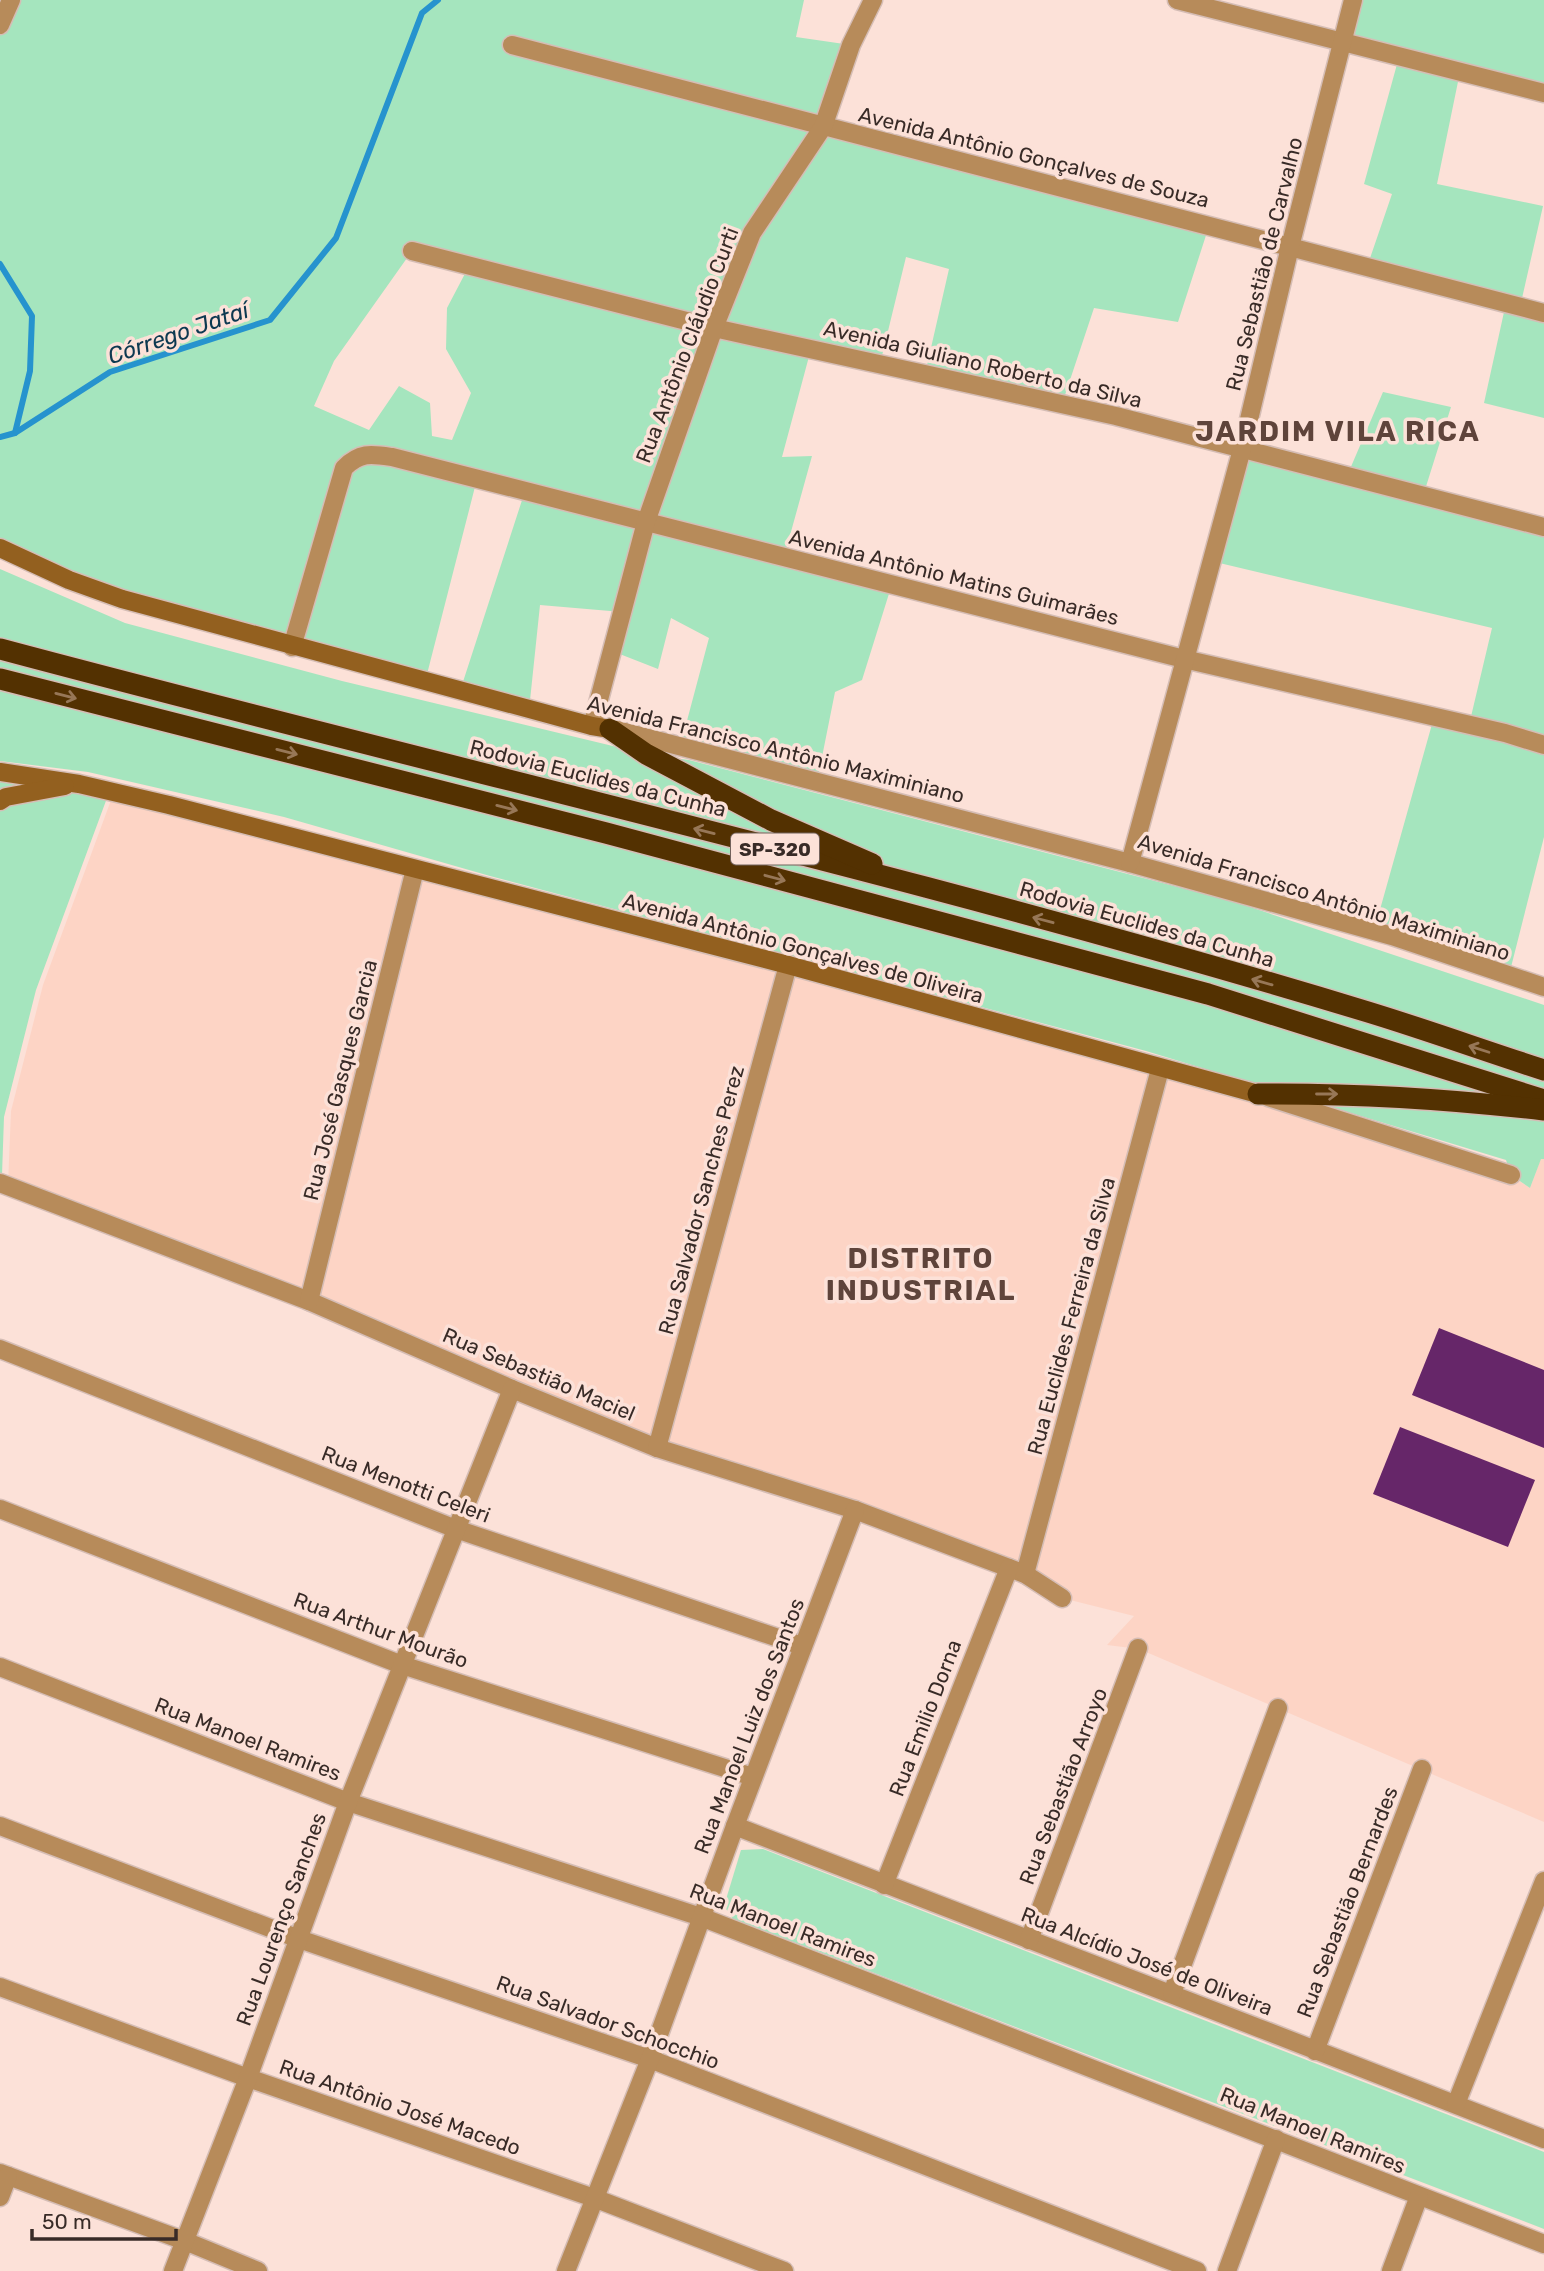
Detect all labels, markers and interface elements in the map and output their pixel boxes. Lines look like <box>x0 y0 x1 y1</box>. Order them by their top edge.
street label: Avenida Antônio Gonçalves de Souza <box>856 101 1212 213</box>
street label: Rua Sebastião de Carvalho <box>1220 135 1308 393</box>
street label: Rua Antônio Cláudio Curti <box>630 224 744 466</box>
water label: Córrego Jataí <box>104 295 255 370</box>
street label: Avenida Giuliano Roberto da Silva <box>821 315 1145 413</box>
district label: JARDIM VILA RICA <box>1195 415 1481 448</box>
street label: Avenida Antônio Matins Guimarães <box>786 524 1122 630</box>
one-way arrow <box>54 690 77 703</box>
street label: Avenida Francisco Antônio Maximiniano <box>585 690 967 808</box>
street label: Rodovia Euclides da Cunha <box>467 734 729 822</box>
one-way arrow <box>275 746 298 759</box>
one-way arrow <box>495 802 518 815</box>
one-way arrow <box>694 824 716 837</box>
street label: Avenida Francisco Antônio Maximiniano <box>1135 828 1513 966</box>
road number: SP-320 <box>731 834 819 864</box>
one-way arrow <box>763 872 785 885</box>
street label: Rodovia Euclides da Cunha <box>1017 876 1277 972</box>
street label: Avenida Antônio Gonçalves de Oliveira <box>620 888 986 1008</box>
one-way arrow <box>1032 912 1054 925</box>
street label: Rua José Gasques Garcia <box>298 957 382 1203</box>
one-way arrow <box>1251 974 1273 987</box>
one-way arrow <box>1469 1042 1491 1054</box>
street label: Rua Salvador Sanches Perez <box>653 1063 749 1337</box>
one-way arrow <box>1315 1087 1338 1101</box>
street label: Rua Euclides Ferreira da Silva <box>1022 1174 1120 1458</box>
district label: DISTRITO INDUSTRIAL <box>826 1242 1016 1307</box>
street label: Rua Sebastião Maciel <box>439 1322 639 1426</box>
street label: Rua Menotti Celeri <box>318 1440 494 1528</box>
street label: Rua Arthur Mourão <box>290 1587 472 1673</box>
street label: Rua Manoel Luiz dos Santos <box>689 1595 809 1857</box>
street label: Rua Emilio Dorna <box>884 1636 966 1800</box>
street label: Rua Sebastião Arroyo <box>1014 1684 1112 1888</box>
street label: Rua Manoel Ramires <box>151 1692 345 1786</box>
street label: Rua Sebastião Bernardes <box>1291 1783 1403 2021</box>
street label: Rua Lourenço Sanches <box>231 1809 331 2029</box>
street label: Rua Manoel Ramires <box>686 1878 880 1972</box>
street label: Rua Alcídio José de Oliveira <box>1018 1901 1276 2021</box>
street label: Rua Salvador Schocchio <box>493 1970 723 2074</box>
street label: Rua Antônio José Macedo <box>276 2054 524 2160</box>
street label: Rua Manoel Ramires <box>1217 2081 1409 2179</box>
scale bar <box>32 2198 175 2242</box>
text: 50 m <box>42 2209 92 2234</box>

